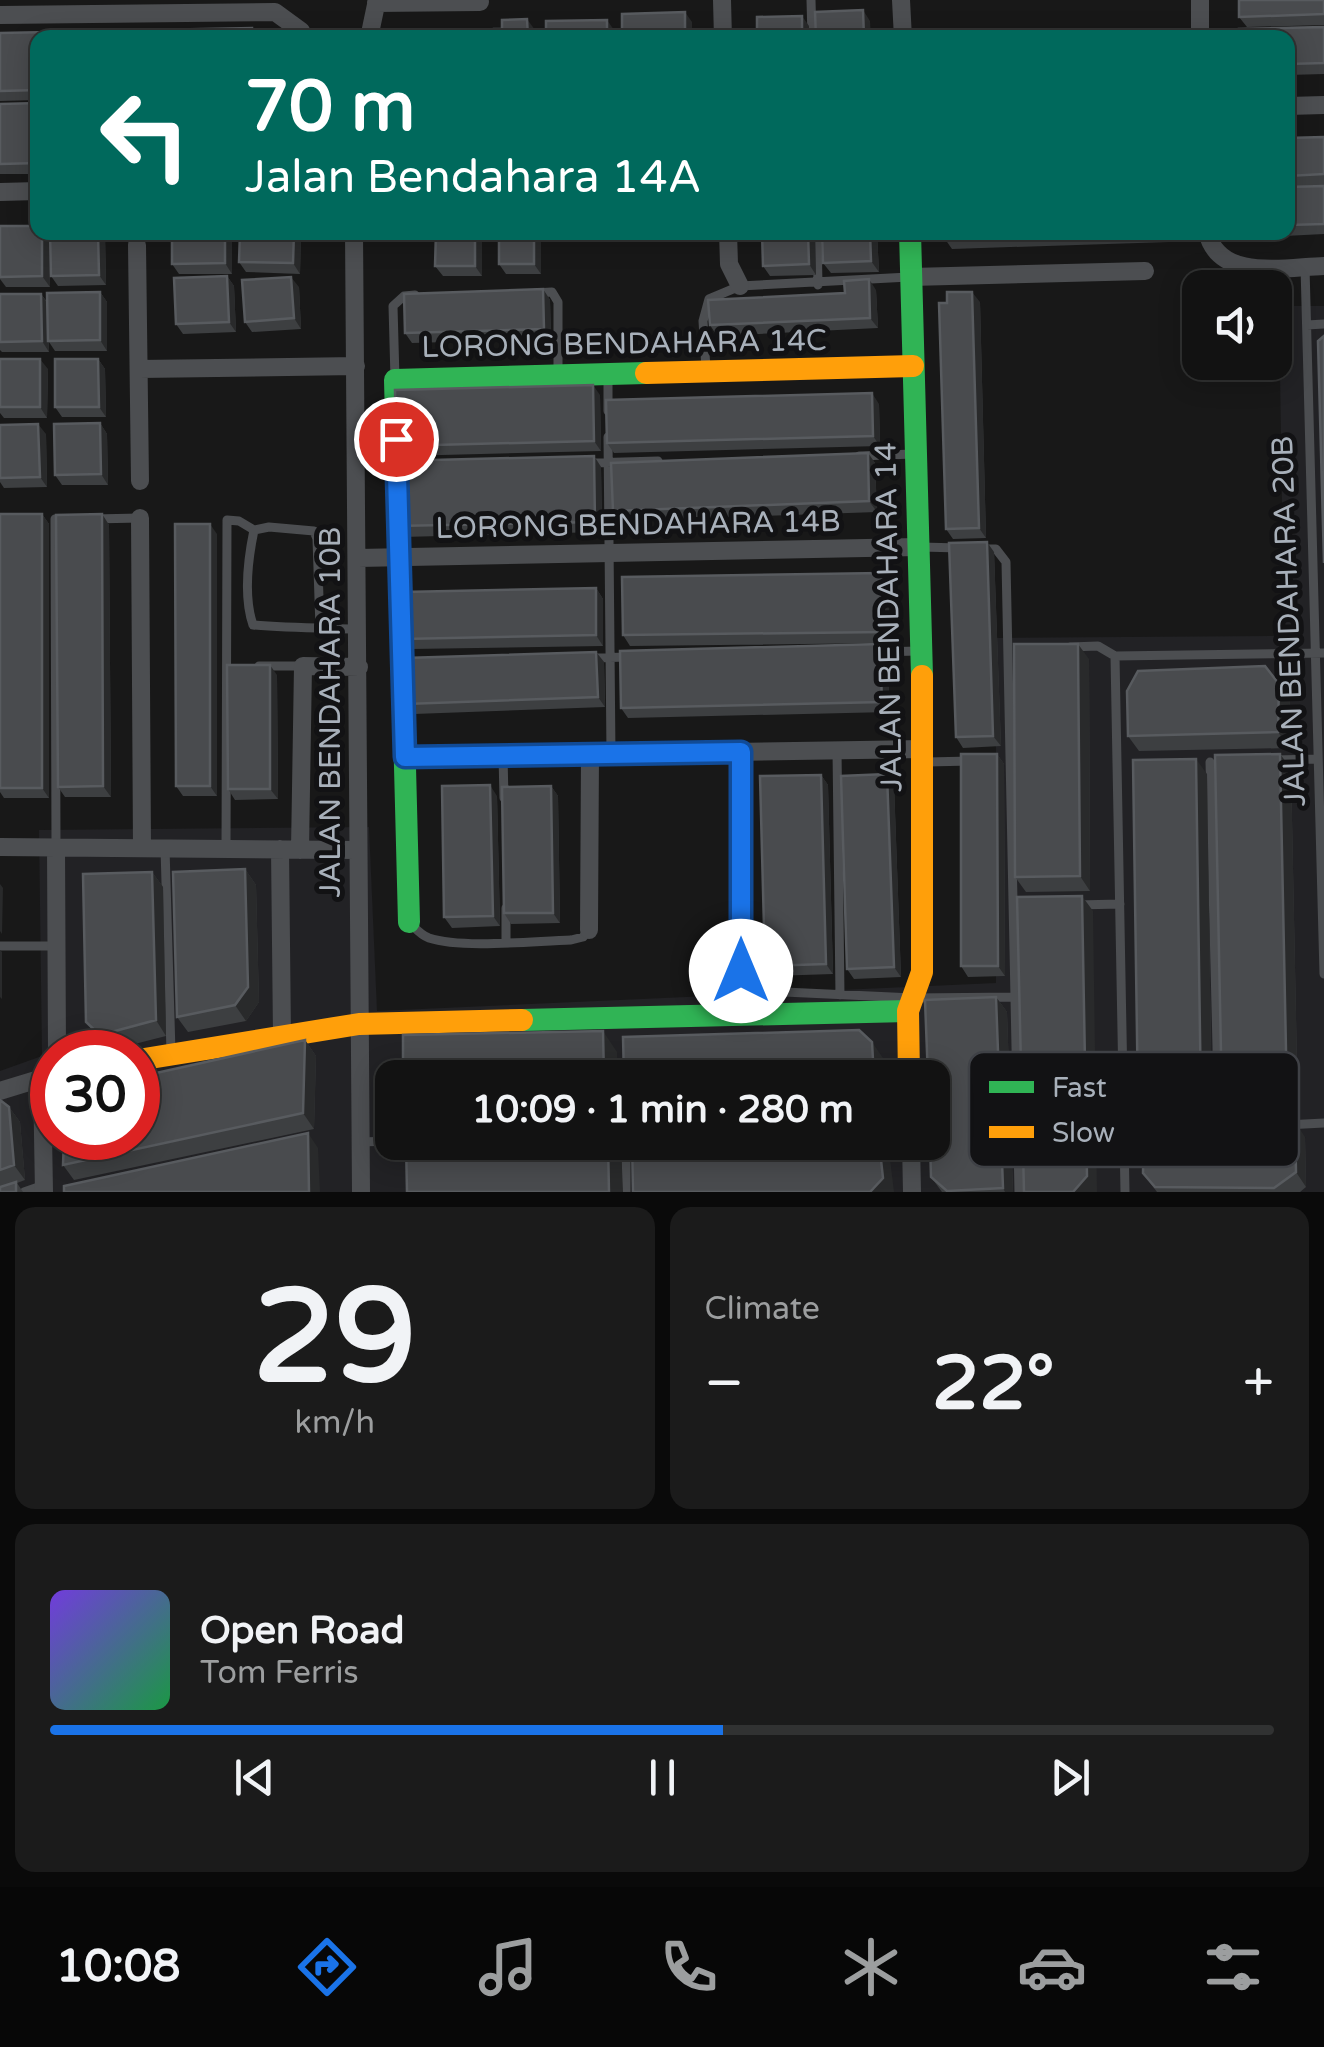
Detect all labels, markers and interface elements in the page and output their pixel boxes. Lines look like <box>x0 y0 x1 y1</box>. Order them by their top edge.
text: 70 m <box>245 66 415 150</box>
icon: left <box>80 70 210 200</box>
text: Jalan Bendahara 14A <box>245 151 701 205</box>
map controls <box>1182 270 1292 380</box>
button: sound <box>1182 270 1292 380</box>
street label: LORONG BENDAHARA 14C <box>421 322 827 366</box>
pin <box>354 397 439 482</box>
icon: arrive <box>369 412 424 467</box>
street label: JALAN BENDAHARA 20B <box>1264 435 1314 807</box>
street label: JALAN BENDAHARA 14 <box>867 442 911 792</box>
street label: LORONG BENDAHARA 14B <box>435 503 841 547</box>
street label: JALAN BENDAHARA 10B <box>312 527 349 897</box>
position arrow <box>689 919 793 1023</box>
speed limit sign: 30 <box>30 1030 160 1160</box>
legend <box>969 1052 1299 1167</box>
text: Fast <box>1052 1071 1107 1105</box>
text: 10:09 · 1 min · 280 m <box>471 1087 854 1133</box>
text: Slow <box>1052 1116 1115 1150</box>
text: 29 <box>253 1261 416 1417</box>
text: Climate <box>705 1290 820 1328</box>
text: 22° <box>932 1339 1055 1429</box>
text: − <box>705 1351 744 1417</box>
text: + <box>1243 1351 1274 1417</box>
text: km/h <box>295 1404 375 1442</box>
text: Open Road <box>200 1608 405 1654</box>
text: Tom Ferris <box>200 1654 359 1692</box>
icon: previous <box>227 1750 282 1805</box>
icon: pause <box>635 1750 690 1805</box>
icon: next <box>1043 1750 1098 1805</box>
icon: directions <box>292 1932 362 2002</box>
icon: music <box>473 1932 543 2002</box>
icon: phone <box>654 1932 724 2002</box>
icon: climate <box>836 1932 906 2002</box>
icon: car <box>1017 1932 1087 2002</box>
icon: filters <box>1198 1932 1268 2002</box>
text: 10:08 <box>56 1940 180 1994</box>

